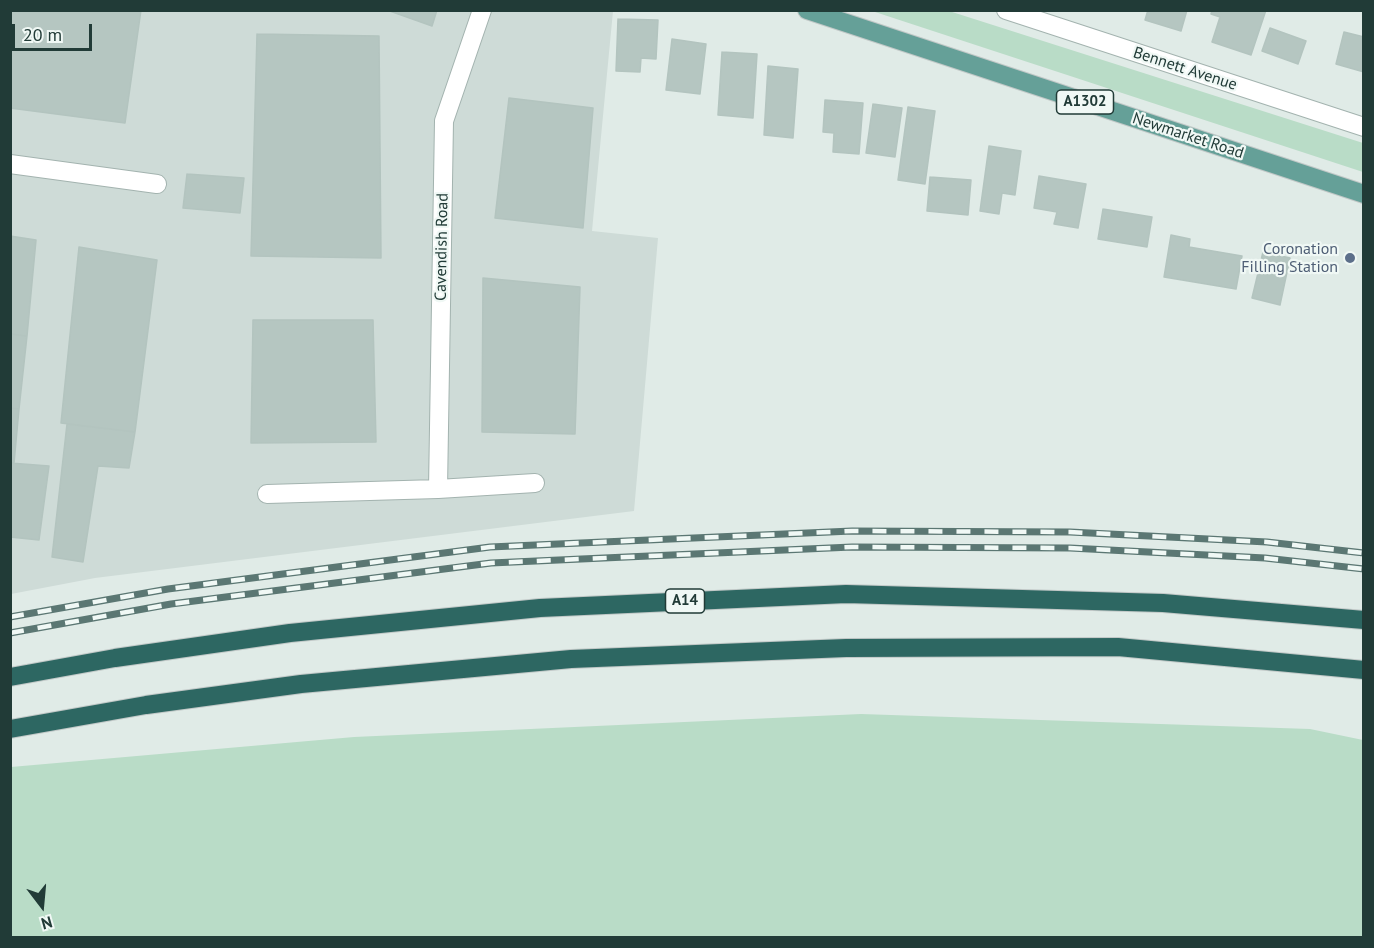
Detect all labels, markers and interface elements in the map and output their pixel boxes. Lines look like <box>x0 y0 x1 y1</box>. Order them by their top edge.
scale bar <box>15 12 94 50</box>
text: 20 m <box>23 23 62 46</box>
street label: Bennett Avenue <box>1131 43 1239 95</box>
road number: A1302 <box>1056 90 1114 114</box>
street label: Newmarket Road <box>1130 109 1246 163</box>
street label: Cavendish Road <box>431 193 453 301</box>
place label: Coronation Filling Station <box>1241 239 1338 277</box>
marker: Coronation Filling Station <box>1343 251 1357 265</box>
road number: A14 <box>666 589 704 613</box>
north arrow <box>12 876 72 936</box>
text: N <box>39 912 55 934</box>

